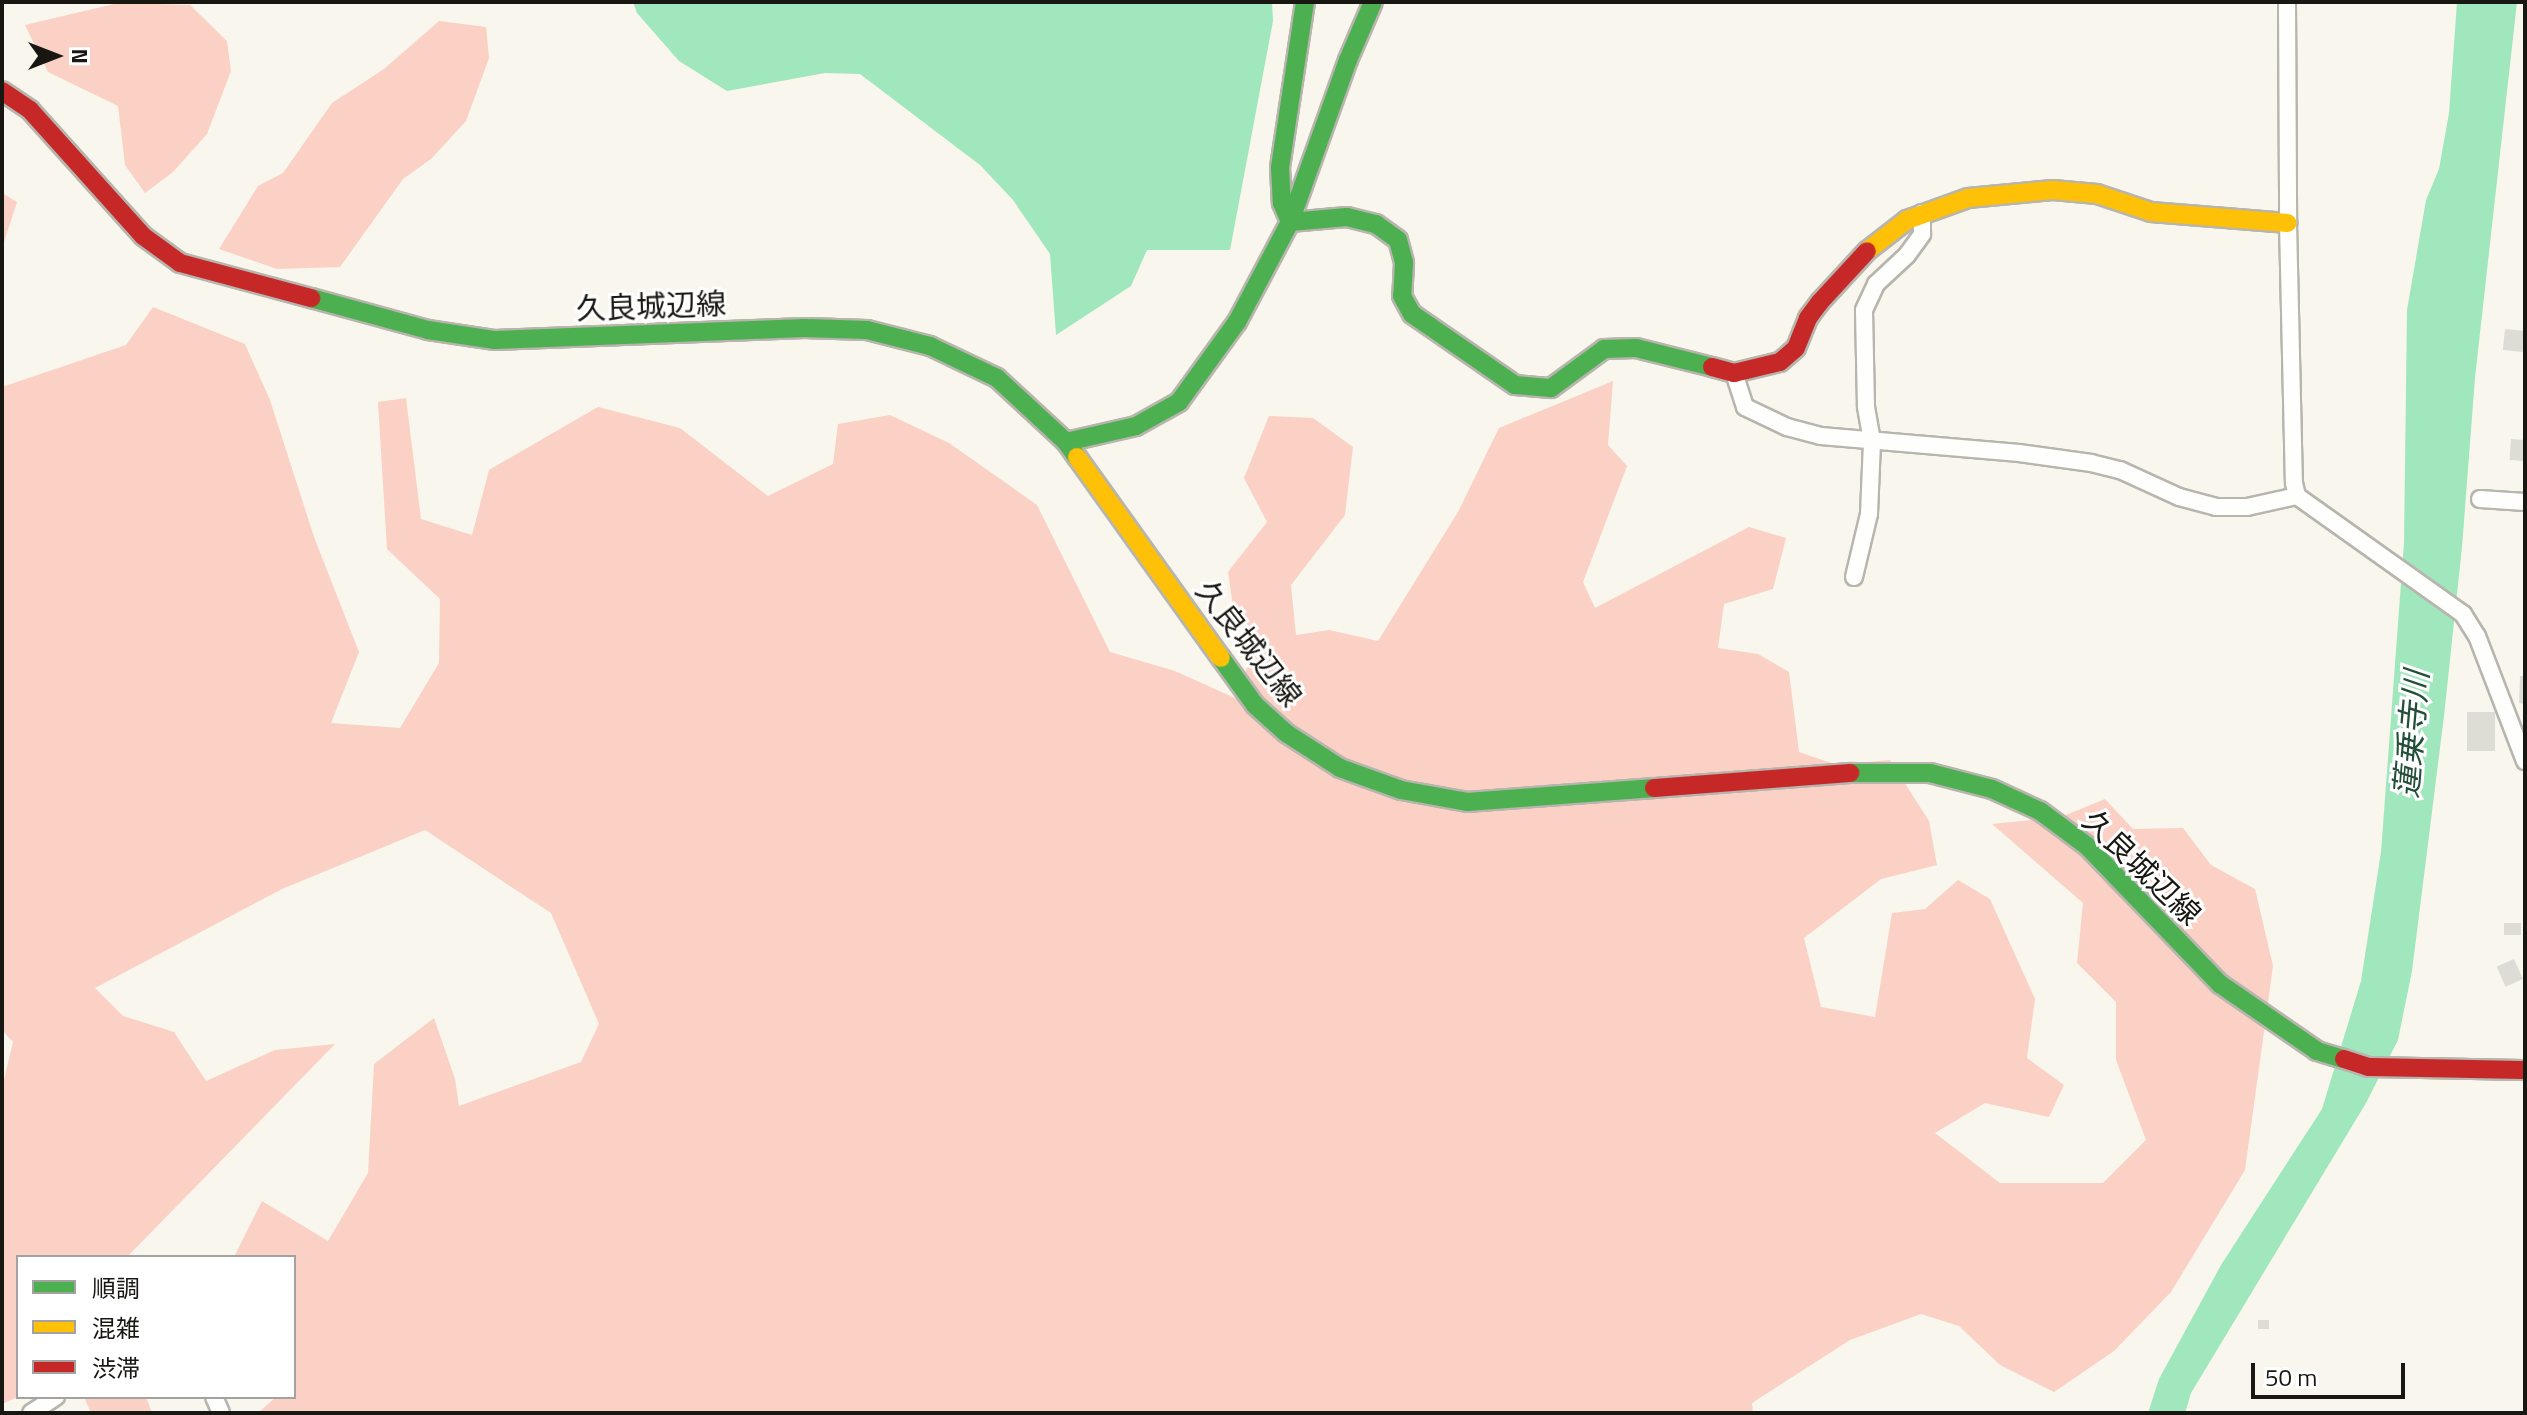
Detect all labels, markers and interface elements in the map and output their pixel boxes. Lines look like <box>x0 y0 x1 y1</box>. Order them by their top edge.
north arrow <box>16 16 96 96</box>
text: N <box>63 48 97 64</box>
street label: 久良城辺線 <box>575 285 727 327</box>
street label: 久良城辺線 <box>1189 573 1309 713</box>
water label: 蓮乗寺川 <box>2386 669 2436 799</box>
street label: 久良城辺線 <box>2076 802 2208 932</box>
legend <box>16 1255 296 1399</box>
text: 順調 <box>92 1270 140 1306</box>
text: 混雑 <box>92 1310 140 1346</box>
scale bar <box>2255 1347 2409 1397</box>
text: 渋滞 <box>92 1350 140 1386</box>
text: 50 m <box>2265 1359 2317 1395</box>

